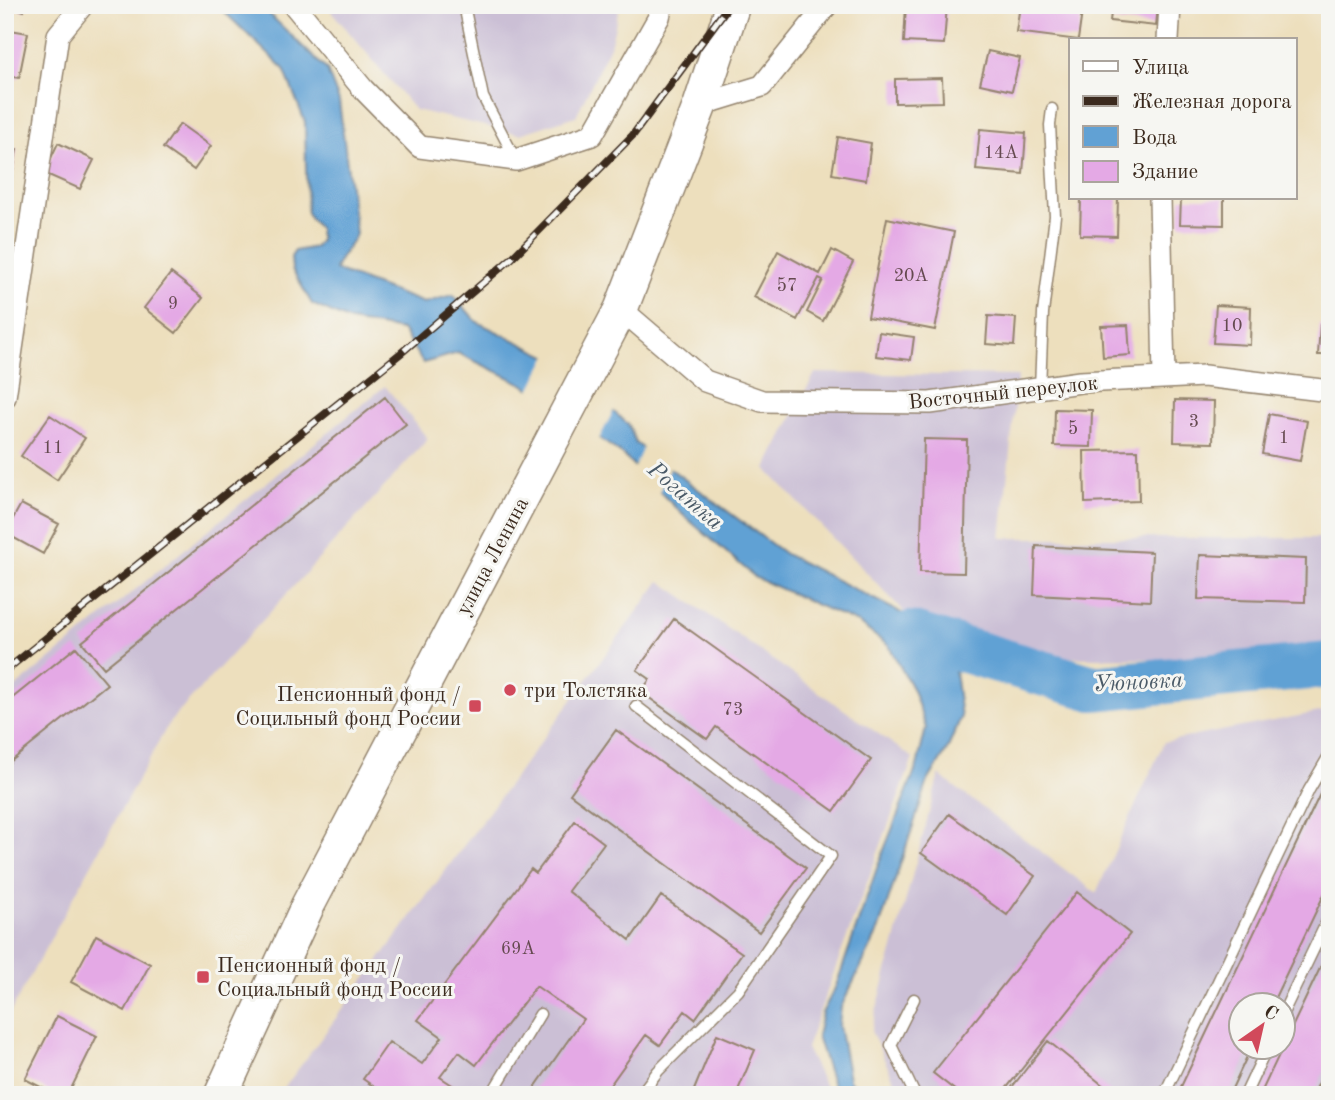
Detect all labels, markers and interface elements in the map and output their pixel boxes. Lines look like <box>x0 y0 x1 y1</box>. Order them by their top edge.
legend <box>1069 38 1296 200</box>
text: Улица <box>1132 58 1189 79</box>
text: Железная дорога <box>1132 92 1292 113</box>
text: Вода <box>1132 128 1177 149</box>
house number: 14А <box>984 144 1019 162</box>
text: Здание <box>1132 162 1198 183</box>
house number: 20А <box>894 267 929 285</box>
house number: 57 <box>777 277 797 295</box>
house number: 9 <box>168 295 178 313</box>
house number: 10 <box>1222 317 1242 335</box>
street label: Восточный переулок <box>907 373 1100 414</box>
house number: 3 <box>1189 413 1199 431</box>
house number: 5 <box>1068 420 1078 438</box>
house number: 1 <box>1279 429 1289 447</box>
house number: 11 <box>43 439 63 457</box>
water label: Рогатка <box>642 457 727 535</box>
street label: улица Ленина <box>453 494 533 619</box>
water label: Уюновка <box>1092 669 1184 696</box>
place label: три Толстяка <box>524 681 647 702</box>
marker: три Толстяка <box>502 682 518 698</box>
place label: Пенсионный фонд / Социльный фонд России <box>235 685 461 730</box>
marker: Пенсионный фонд / Социльный фонд России <box>467 698 483 714</box>
house number: 73 <box>723 701 743 719</box>
house number: 69А <box>501 940 536 958</box>
place label: Пенсионный фонд / Социальный фонд России <box>217 956 453 1001</box>
marker: Пенсионный фонд / Социальный фонд России <box>195 969 211 985</box>
north arrow <box>1226 992 1296 1062</box>
text: С <box>1260 1003 1281 1025</box>

